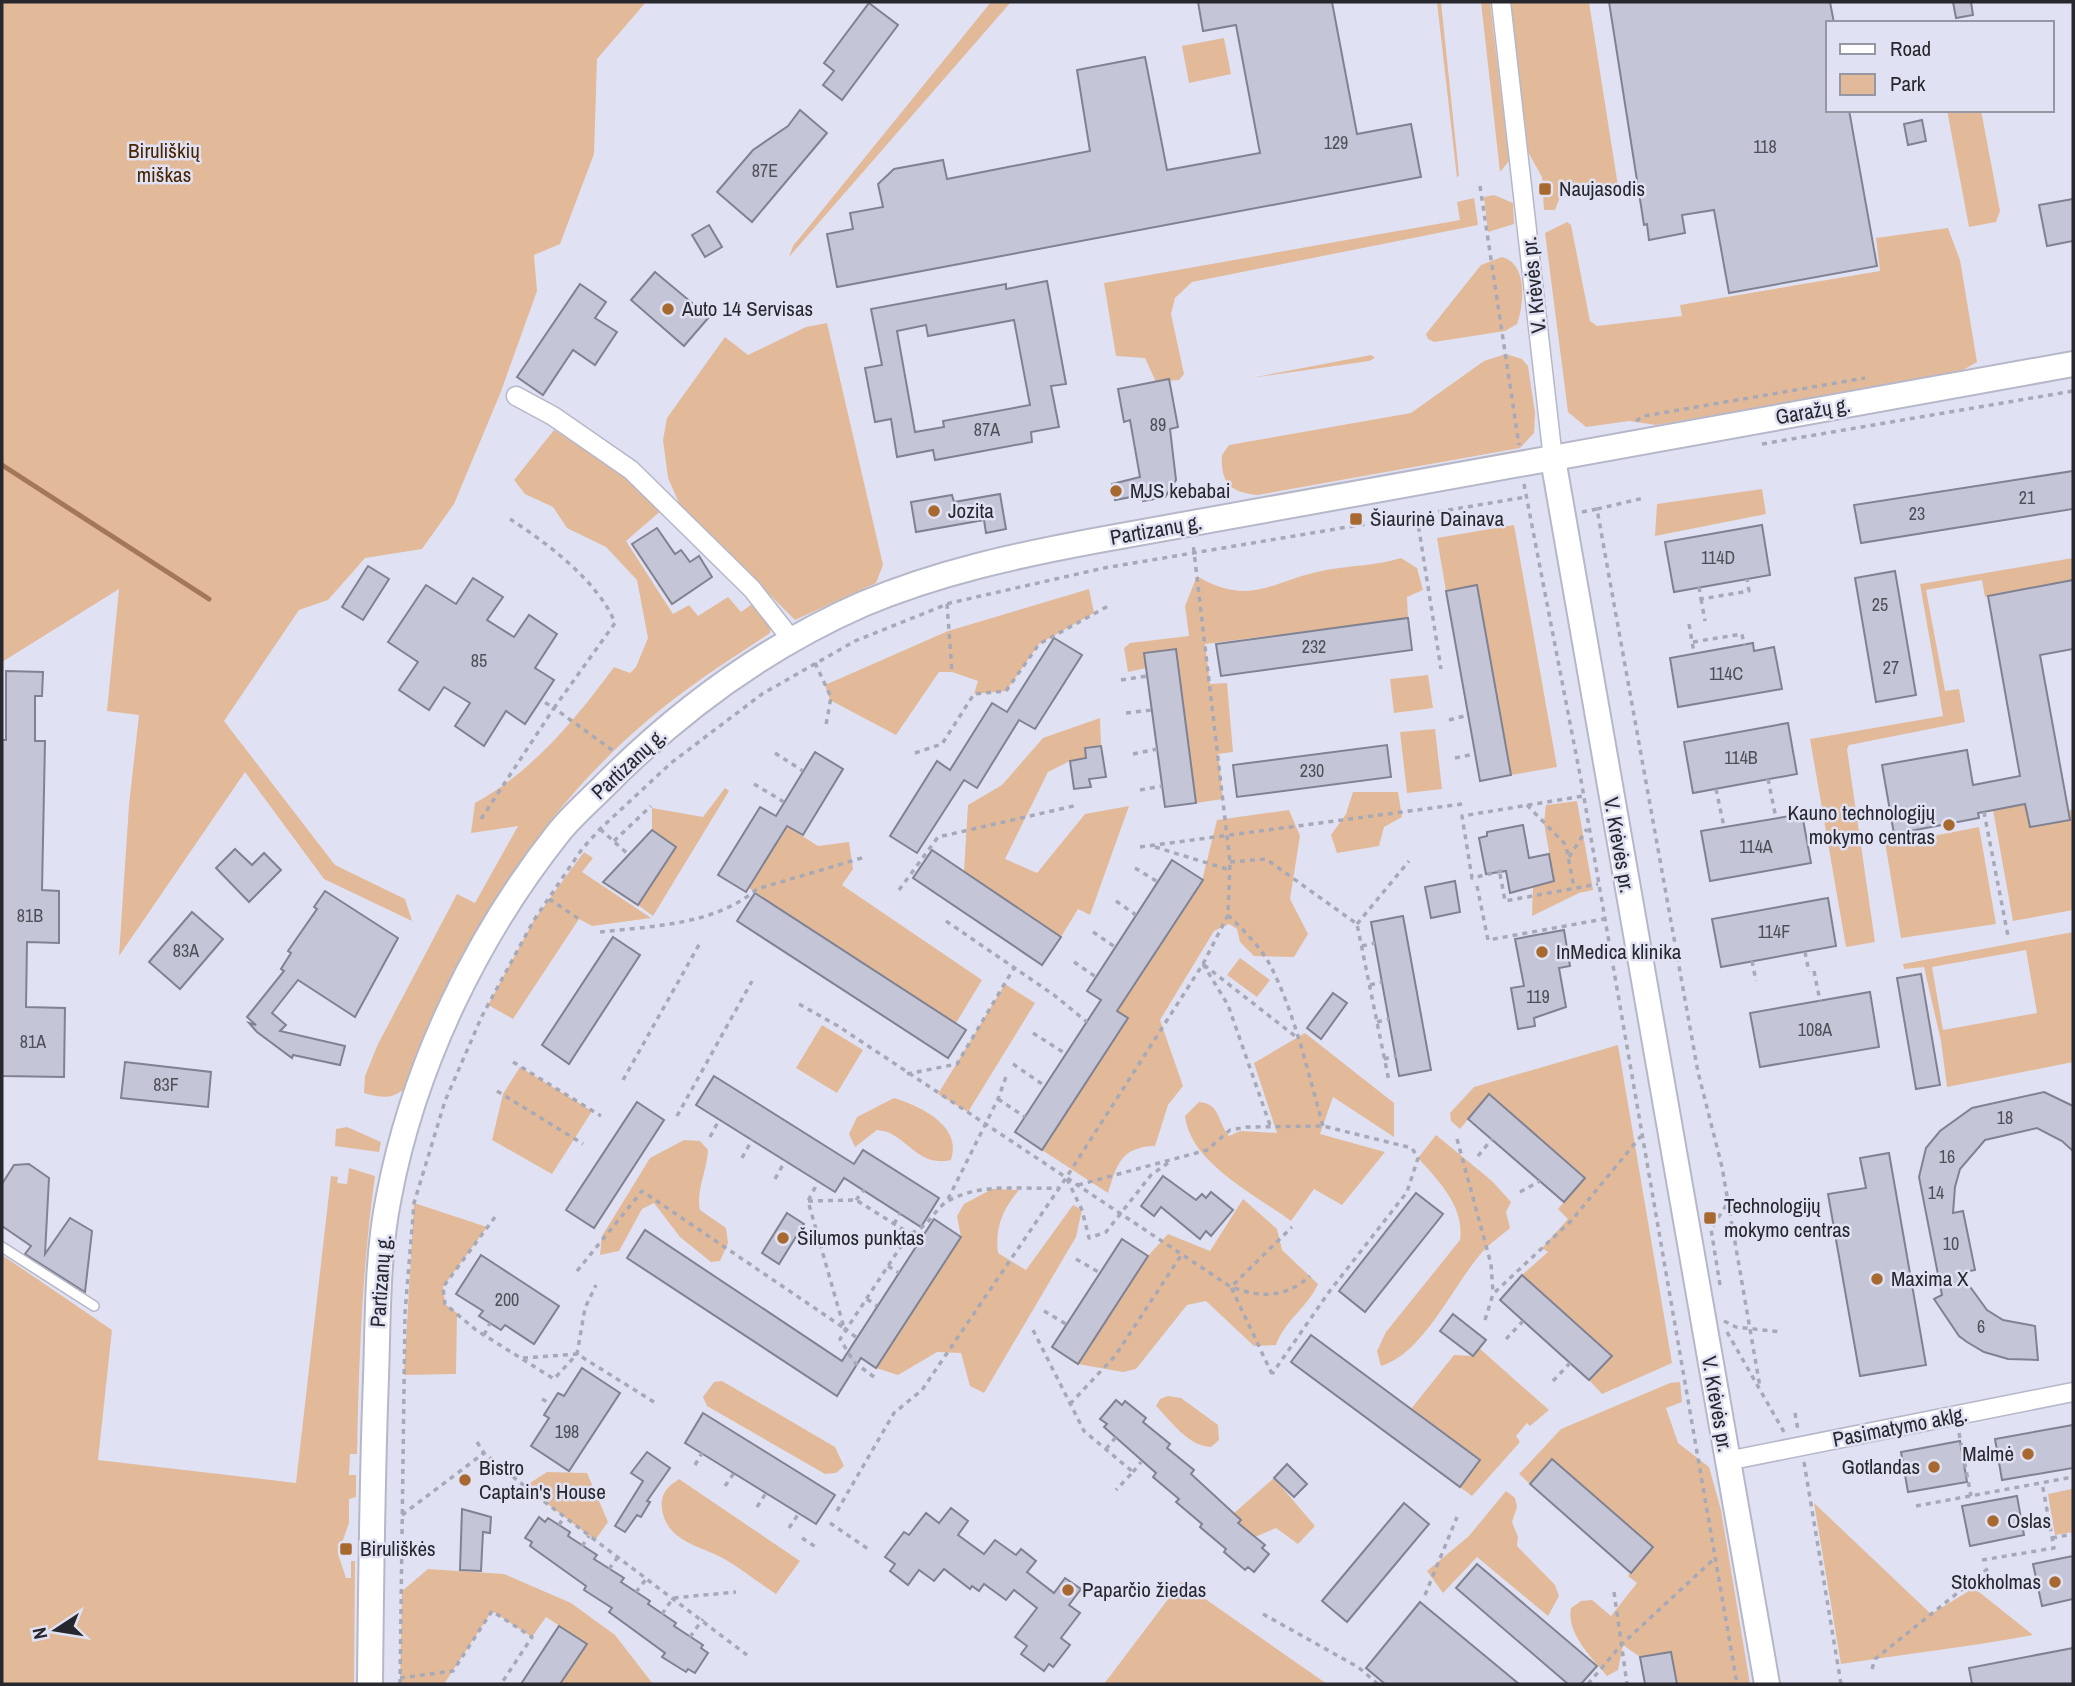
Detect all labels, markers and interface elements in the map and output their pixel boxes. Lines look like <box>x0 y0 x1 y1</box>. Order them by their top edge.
legend <box>1826 21 2054 112</box>
text: Road <box>1890 34 1931 63</box>
text: Park <box>1890 69 1926 98</box>
house number: 129 <box>1324 130 1348 155</box>
house number: 118 <box>1753 134 1777 159</box>
park label: Biruliškių miškas <box>128 136 200 189</box>
house number: 87E <box>752 158 778 183</box>
place label: Naujasodis <box>1559 174 1645 203</box>
marker: Naujasodis <box>1537 181 1553 197</box>
street label: V. Krėvės pr. <box>1514 235 1553 335</box>
place label: Auto 14 Servisas <box>681 294 813 323</box>
marker: Auto 14 Servisas <box>660 301 676 317</box>
street label: Garažų g. <box>1773 390 1853 431</box>
house number: 89 <box>1150 412 1166 437</box>
house number: 87A <box>974 417 1000 442</box>
place label: MJS kebabai <box>1130 476 1231 505</box>
marker: MJS kebabai <box>1108 483 1124 499</box>
house number: 21 <box>2019 485 2036 510</box>
place label: Jozita <box>948 496 994 525</box>
house number: 23 <box>1909 501 1925 526</box>
marker: Jozita <box>926 503 942 519</box>
place label: Šiaurinė Dainava <box>1370 504 1504 533</box>
street label: Partizanų g. <box>1108 507 1204 552</box>
marker: Šiaurinė Dainava <box>1348 511 1364 527</box>
house number: 114D <box>1701 545 1735 570</box>
house number: 25 <box>1872 592 1888 617</box>
house number: 232 <box>1302 634 1326 659</box>
house number: 85 <box>471 648 487 673</box>
house number: 27 <box>1883 655 1899 680</box>
house number: 114C <box>1709 661 1743 686</box>
street label: Partizanų g. <box>585 721 673 806</box>
house number: 114B <box>1724 745 1758 770</box>
house number: 230 <box>1300 758 1324 783</box>
street label: V. Krėvės pr. <box>1597 795 1642 895</box>
place label: Kauno technologijų mokymo centras <box>1788 798 1935 851</box>
marker: Kauno technologijų mokymo centras <box>1941 817 1957 833</box>
house number: 114A <box>1739 834 1773 859</box>
house number: 81B <box>17 903 43 928</box>
house number: 114F <box>1758 919 1790 944</box>
place label: InMedica klinika <box>1556 937 1682 966</box>
house number: 83A <box>173 938 199 963</box>
marker: InMedica klinika <box>1534 944 1550 960</box>
house number: 119 <box>1526 984 1550 1009</box>
house number: 108A <box>1798 1017 1832 1042</box>
house number: 81A <box>20 1029 46 1054</box>
house number: 83F <box>153 1072 179 1097</box>
house number: 18 <box>1997 1105 2013 1130</box>
house number: 16 <box>1939 1144 1955 1169</box>
house number: 14 <box>1928 1180 1944 1205</box>
place label: Technologijų mokymo centras <box>1724 1191 1850 1244</box>
marker: Technologijų mokymo centras <box>1702 1210 1718 1226</box>
place label: Šilumos punktas <box>797 1223 924 1252</box>
marker: Šilumos punktas <box>775 1230 791 1246</box>
house number: 10 <box>1943 1231 1959 1256</box>
street label: Partizanų g. <box>363 1234 398 1328</box>
place label: Maxima X <box>1891 1264 1969 1293</box>
marker: Maxima X <box>1869 1271 1885 1287</box>
house number: 200 <box>495 1287 519 1312</box>
house number: 6 <box>1977 1314 1985 1339</box>
street label: V. Krėvės pr. <box>1695 1354 1740 1454</box>
street label: Pasimatymo aklg. <box>1830 1399 1970 1454</box>
house number: 198 <box>555 1419 579 1444</box>
place label: Malmė <box>1962 1439 2014 1468</box>
marker: Malmė <box>2020 1446 2036 1462</box>
place label: Gotlandas <box>1842 1452 1920 1481</box>
place label: Bistro Captain's House <box>479 1453 606 1506</box>
marker: Gotlandas <box>1926 1459 1942 1475</box>
marker: Bistro Captain's House <box>457 1472 473 1488</box>
place label: Oslas <box>2007 1506 2051 1535</box>
marker: Oslas <box>1985 1513 2001 1529</box>
place label: Biruliškės <box>360 1534 436 1563</box>
marker: Biruliškės <box>338 1541 354 1557</box>
place label: Stokholmas <box>1951 1567 2041 1596</box>
marker: Stokholmas <box>2047 1574 2063 1590</box>
place label: Paparčio žiedas <box>1082 1575 1206 1604</box>
marker: Paparčio žiedas <box>1060 1582 1076 1598</box>
north arrow <box>21 1595 91 1665</box>
text: N <box>25 1625 53 1642</box>

